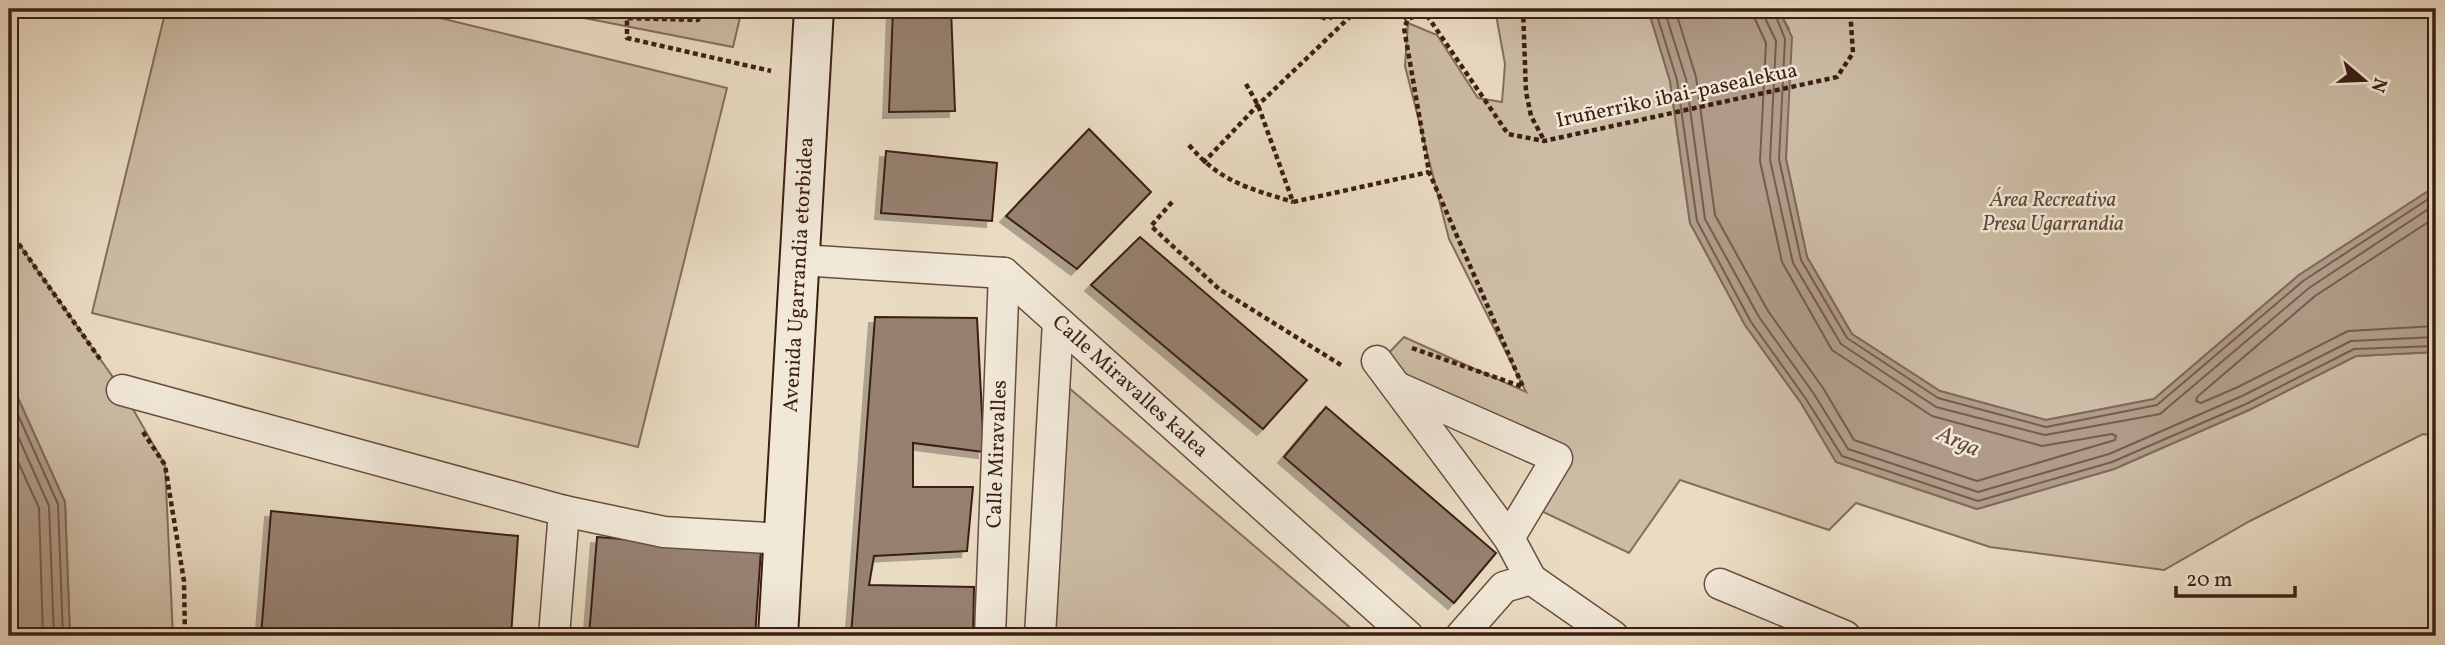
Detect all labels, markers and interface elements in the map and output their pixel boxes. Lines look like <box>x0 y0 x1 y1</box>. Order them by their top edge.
north arrow <box>2330 46 2400 116</box>
street label: Iruñerriko ibai-pasealekua <box>1554 56 1800 136</box>
text: N <box>2364 74 2393 96</box>
street label: Avenida Ugarrandia etorbidea <box>776 136 821 413</box>
park label: Área Recreativa Presa Ugarrandia <box>1982 186 2124 239</box>
street label: Calle Miravalles kalea <box>1046 308 1215 464</box>
street label: Calle Miravalles <box>980 379 1014 529</box>
water label: Arga <box>1930 418 1985 466</box>
scale bar <box>2176 554 2294 598</box>
text: 20 m <box>2186 566 2232 595</box>

